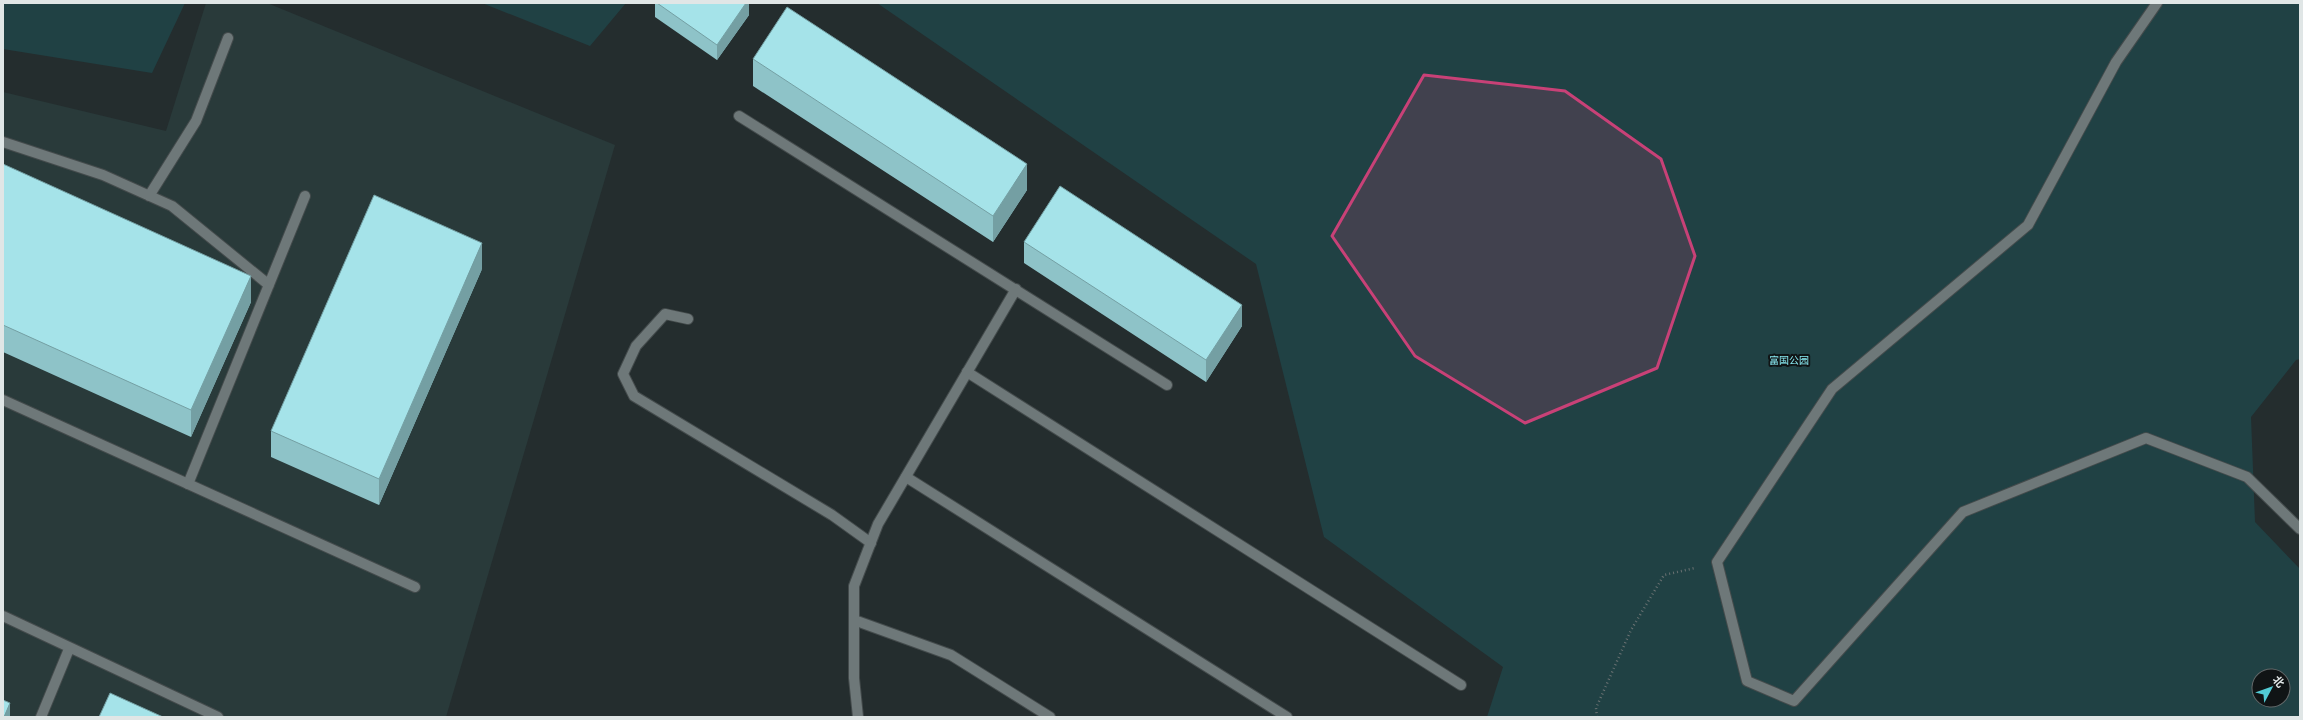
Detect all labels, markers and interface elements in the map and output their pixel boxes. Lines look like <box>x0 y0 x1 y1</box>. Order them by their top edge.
park label: 富国公园 <box>1769 354 1809 366</box>
north arrow <box>2251 668 2291 708</box>
text: 北 <box>2270 673 2287 690</box>

